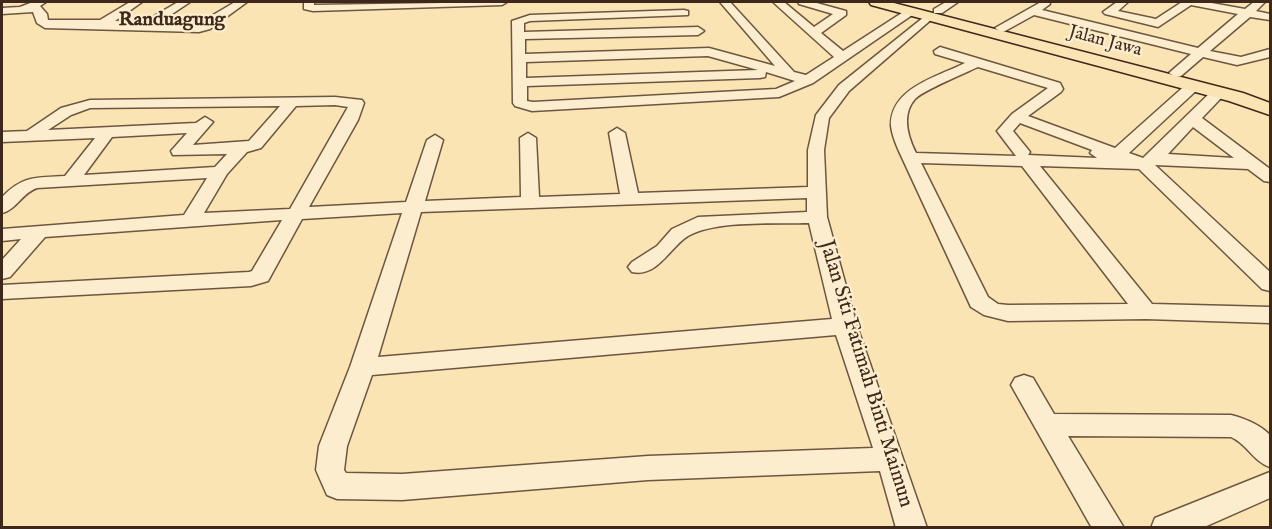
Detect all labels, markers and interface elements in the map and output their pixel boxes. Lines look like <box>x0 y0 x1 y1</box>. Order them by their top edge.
district label: Randuagung <box>119 9 225 33</box>
street label: Jalan Jawa <box>1066 22 1144 62</box>
street label: Jalan Siti Fatimah Binti Maimun <box>812 237 918 511</box>

